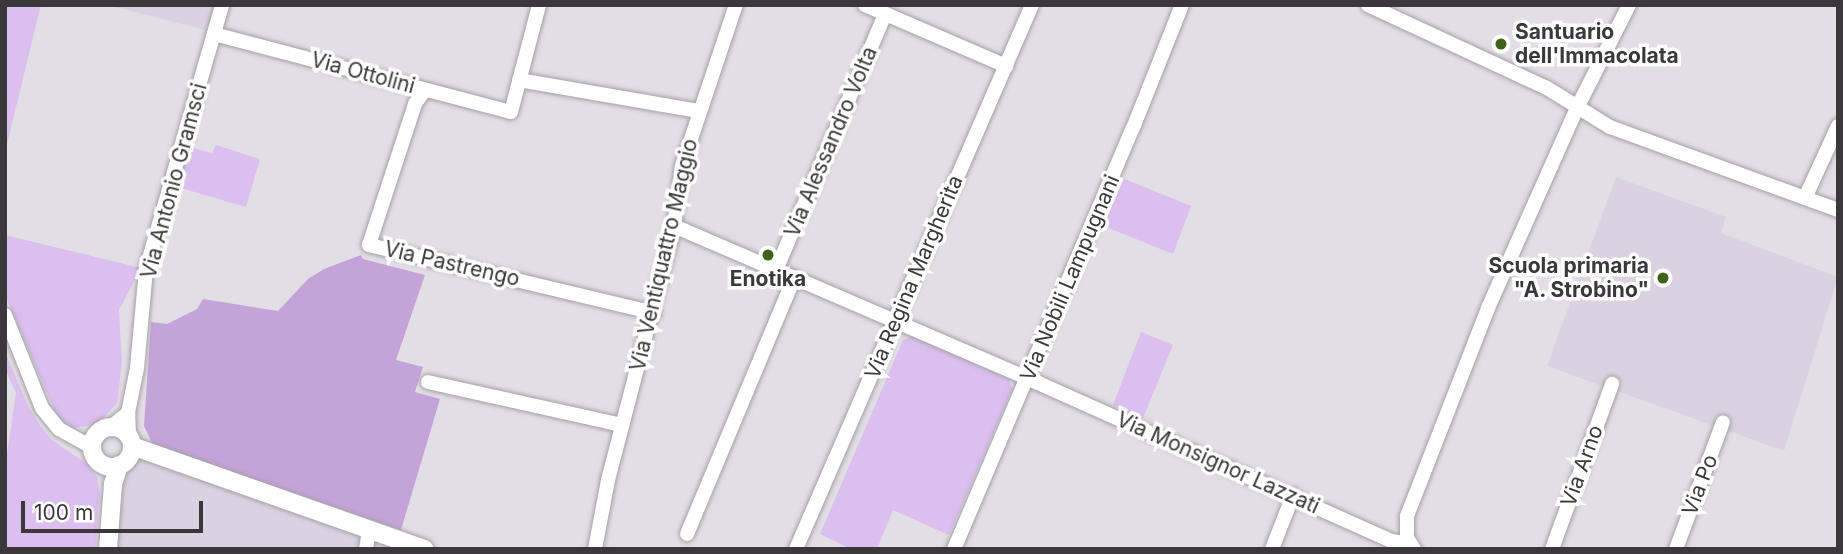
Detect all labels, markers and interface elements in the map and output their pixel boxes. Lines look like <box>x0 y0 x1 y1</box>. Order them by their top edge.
place label: Santuario dell'Immacolata <box>1515 19 1679 69</box>
marker: Santuario dell'Immacolata <box>1493 36 1509 52</box>
street label: Via Alessandro Volta <box>779 43 883 241</box>
street label: Via Ottolini <box>308 47 418 99</box>
street label: Via Antonio Gramsci <box>136 80 212 282</box>
street label: Via Ventiquattro Maggio <box>625 136 703 374</box>
street label: Via Regina Margherita <box>860 171 968 383</box>
street label: Via Nobili Lampugnani <box>1015 171 1125 385</box>
street label: Via Pastrengo <box>382 236 522 292</box>
marker: Enotika <box>760 247 776 263</box>
place label: Scuola primaria "A. Strobino" <box>1489 253 1649 303</box>
place label: Enotika <box>730 266 806 292</box>
marker: Scuola primaria "A. Strobino" <box>1655 270 1671 286</box>
street label: Via Monsignor Lazzati <box>1113 407 1323 519</box>
street label: Via Arno <box>1556 422 1608 510</box>
street label: Via Po <box>1677 451 1723 519</box>
scale bar <box>24 488 206 532</box>
text: 100 m <box>34 500 93 525</box>

